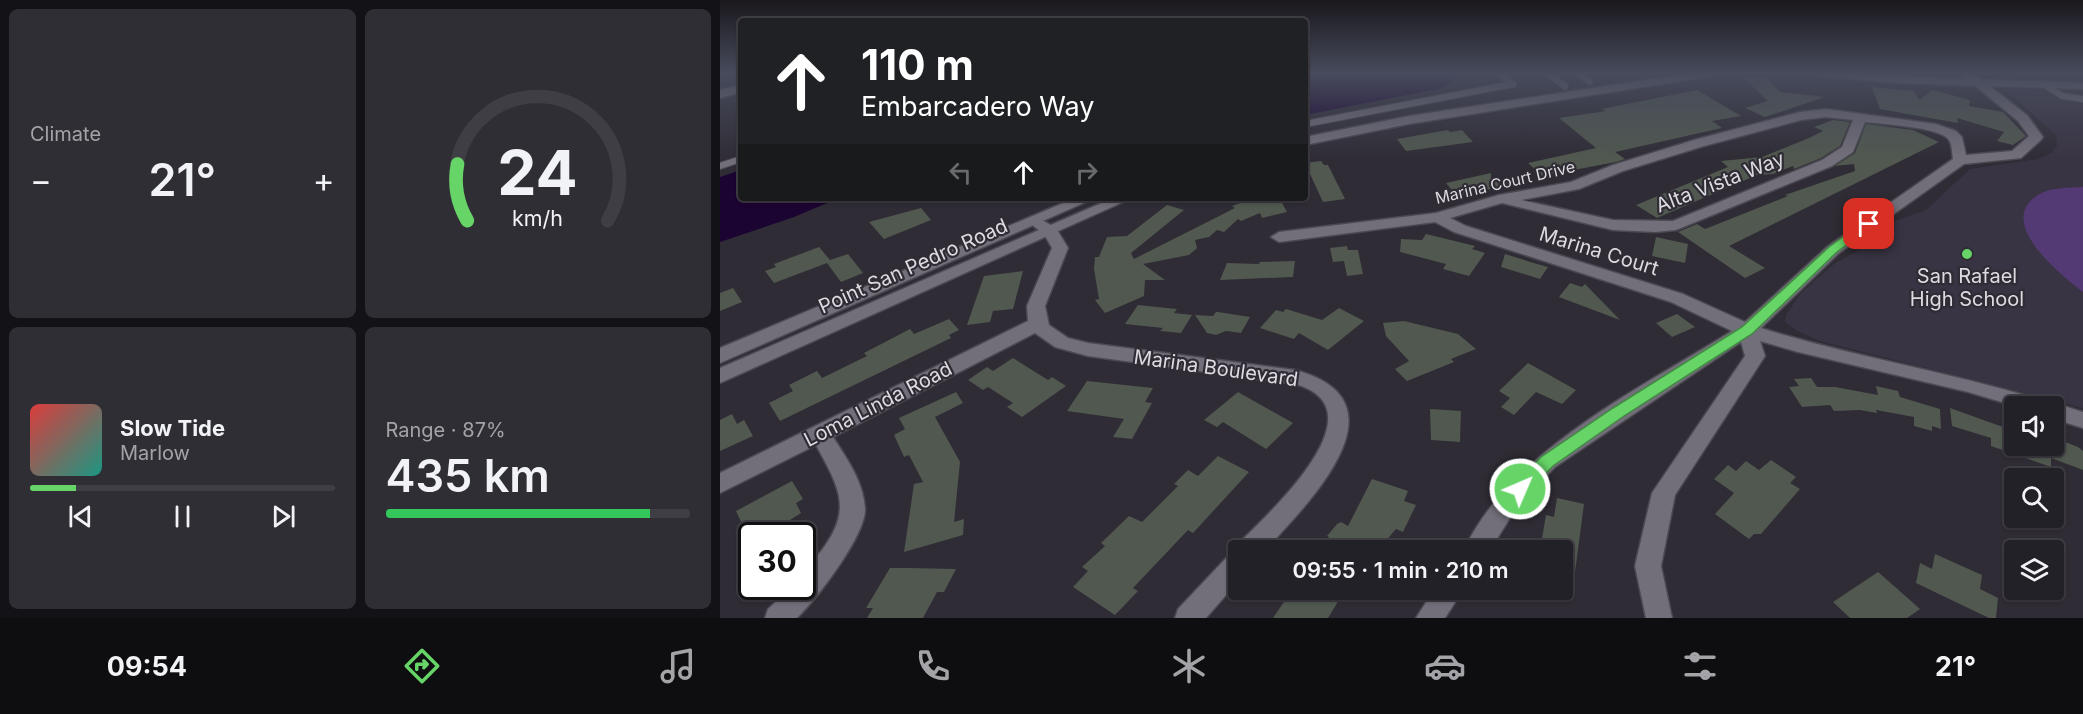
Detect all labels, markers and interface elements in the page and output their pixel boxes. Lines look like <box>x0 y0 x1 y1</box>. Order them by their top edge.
text: 110 m <box>861 39 974 90</box>
icon: ahead <box>762 42 840 120</box>
text: Embarcadero Way <box>861 90 1094 123</box>
text: Climate <box>30 122 101 146</box>
text: 24 <box>497 135 578 210</box>
street label: Alta Vista Way <box>1652 146 1788 218</box>
text: 21° <box>148 152 216 207</box>
icon: left <box>944 156 977 189</box>
icon: ahead <box>1007 156 1040 189</box>
icon: right <box>1070 156 1103 189</box>
street label: Marina Court Drive <box>1433 156 1577 208</box>
text: − <box>30 160 52 200</box>
text: + <box>313 160 335 200</box>
pin <box>1843 198 1894 249</box>
text: km/h <box>512 205 563 231</box>
icon: arrive <box>1852 207 1885 240</box>
street label: Point San Pedro Road <box>815 213 1011 319</box>
street label: Marina Court <box>1536 221 1662 281</box>
marker: San Rafael High School <box>1960 247 1974 261</box>
place label: San Rafael High School <box>1910 264 2024 311</box>
street label: Marina Boulevard <box>1132 345 1300 391</box>
street label: Loma Linda Road <box>800 356 956 452</box>
map controls <box>2004 396 2064 600</box>
button: sound <box>2004 396 2064 456</box>
text: Slow Tide <box>120 415 225 441</box>
text: Range · 87% <box>386 418 506 442</box>
text: Marlow <box>120 441 190 465</box>
text: 435 km <box>386 448 550 503</box>
position arrow <box>1488 457 1552 521</box>
button: search <box>2004 468 2064 528</box>
icon: previous <box>64 500 97 533</box>
icon: pause <box>166 500 199 533</box>
icon: next <box>267 500 300 533</box>
speed limit sign: 30 <box>738 522 816 600</box>
button: layers <box>2004 540 2064 600</box>
text: 09:55 · 1 min · 210 m <box>1292 557 1509 583</box>
icon: directions <box>401 645 443 687</box>
icon: music <box>657 645 699 687</box>
icon: phone <box>912 645 954 687</box>
icon: climate <box>1168 645 1210 687</box>
icon: car <box>1424 645 1466 687</box>
icon: filters <box>1679 645 1721 687</box>
text: 09:54 <box>107 650 187 683</box>
text: 21° <box>1935 650 1976 683</box>

